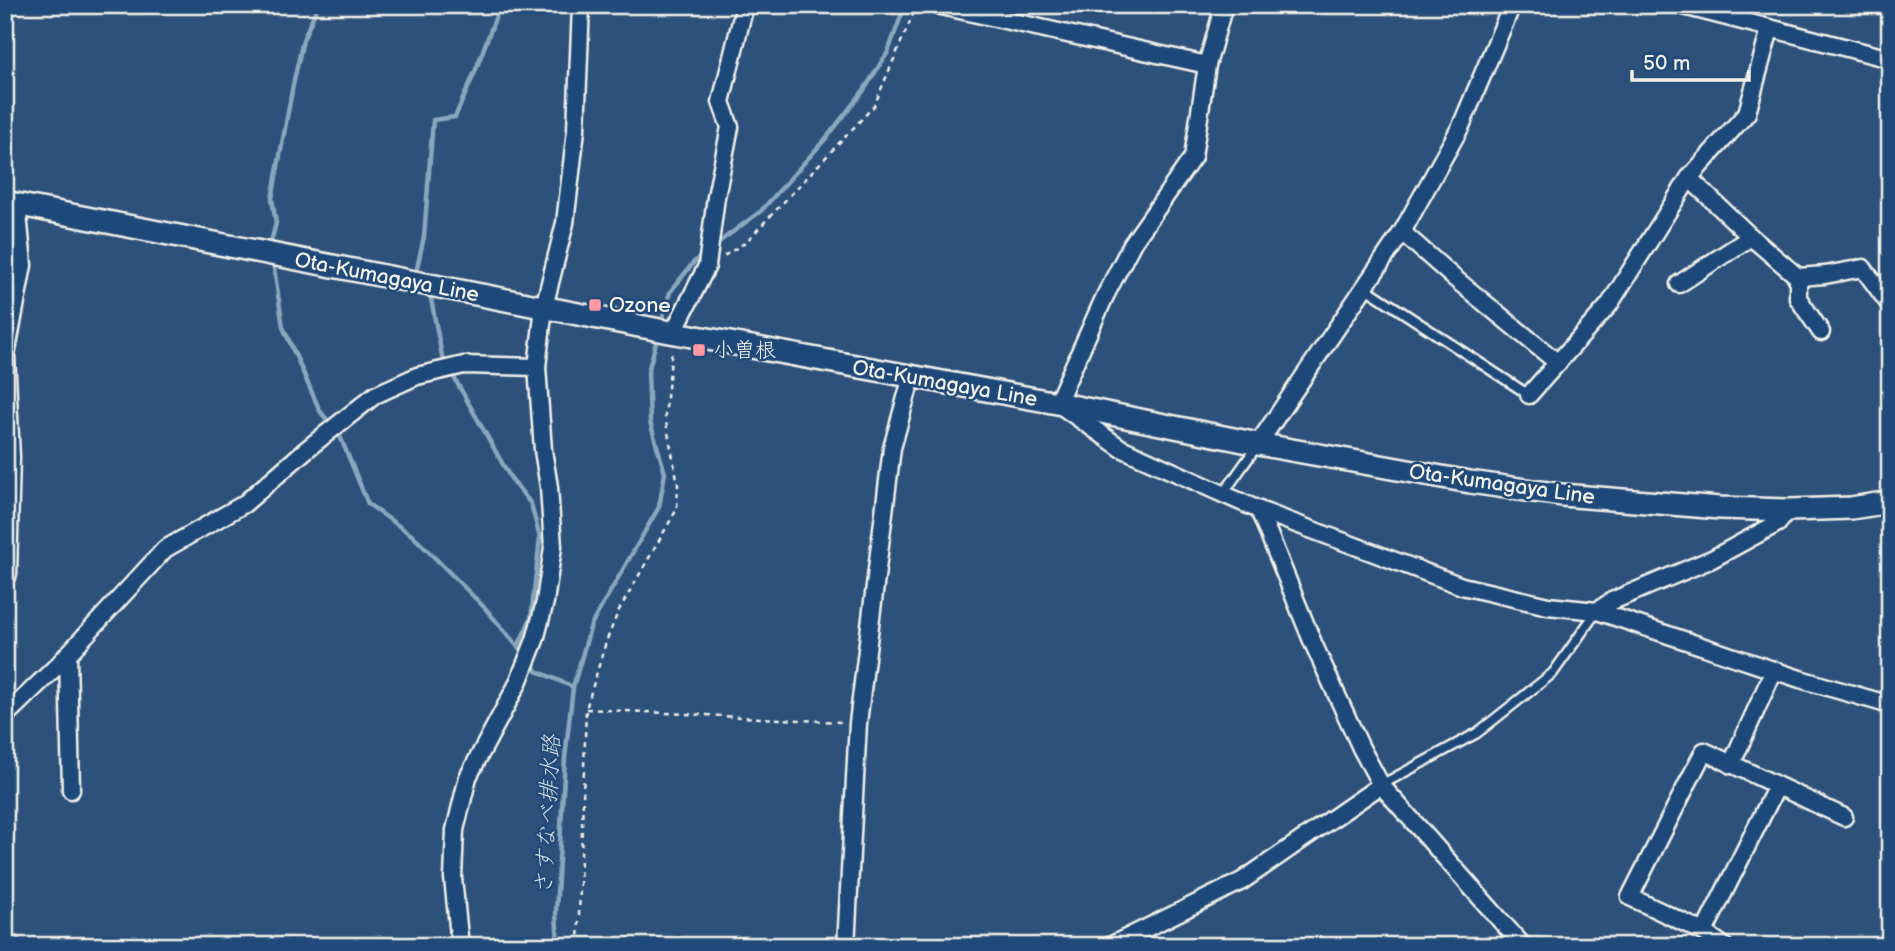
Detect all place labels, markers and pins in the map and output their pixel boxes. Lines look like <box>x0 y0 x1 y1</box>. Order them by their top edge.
place label: Ozone <box>609 293 671 318</box>
marker: Ozone <box>587 297 603 313</box>
place label: 小曽根 <box>713 338 776 363</box>
marker: 小曽根 <box>691 342 707 358</box>

